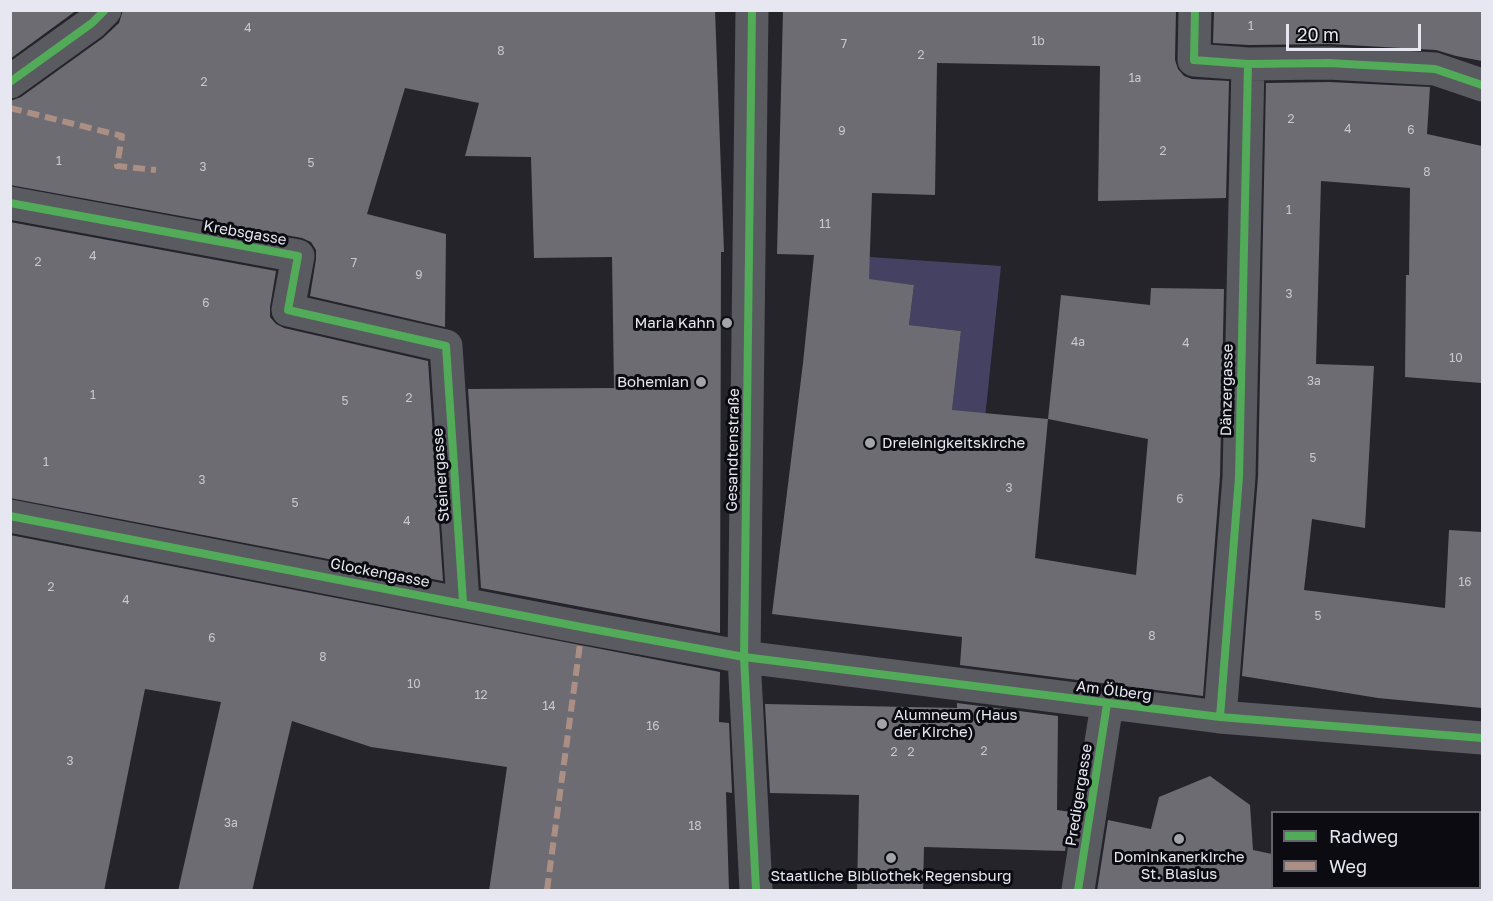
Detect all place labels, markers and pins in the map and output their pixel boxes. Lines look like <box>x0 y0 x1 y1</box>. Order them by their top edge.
place label: Maria Kahn <box>634 314 715 332</box>
marker: Maria Kahn <box>720 316 734 330</box>
place label: Bohemian <box>617 373 689 391</box>
marker: Bohemian <box>694 375 708 389</box>
place label: Dreieinigkeitskirche <box>882 434 1025 452</box>
marker: Dreieinigkeitskirche <box>863 436 877 450</box>
place label: Alumneum (Haus der Kirche) <box>894 706 1018 741</box>
marker: Alumneum (Haus der Kirche) <box>875 717 889 731</box>
marker: Dominkanerkirche St. Blasius <box>1172 832 1186 846</box>
place label: Dominkanerkirche St. Blasius <box>1114 848 1244 883</box>
marker: Staatliche Bibliothek Regensburg <box>884 851 898 865</box>
place label: Staatliche Bibliothek Regensburg <box>770 867 1012 885</box>

